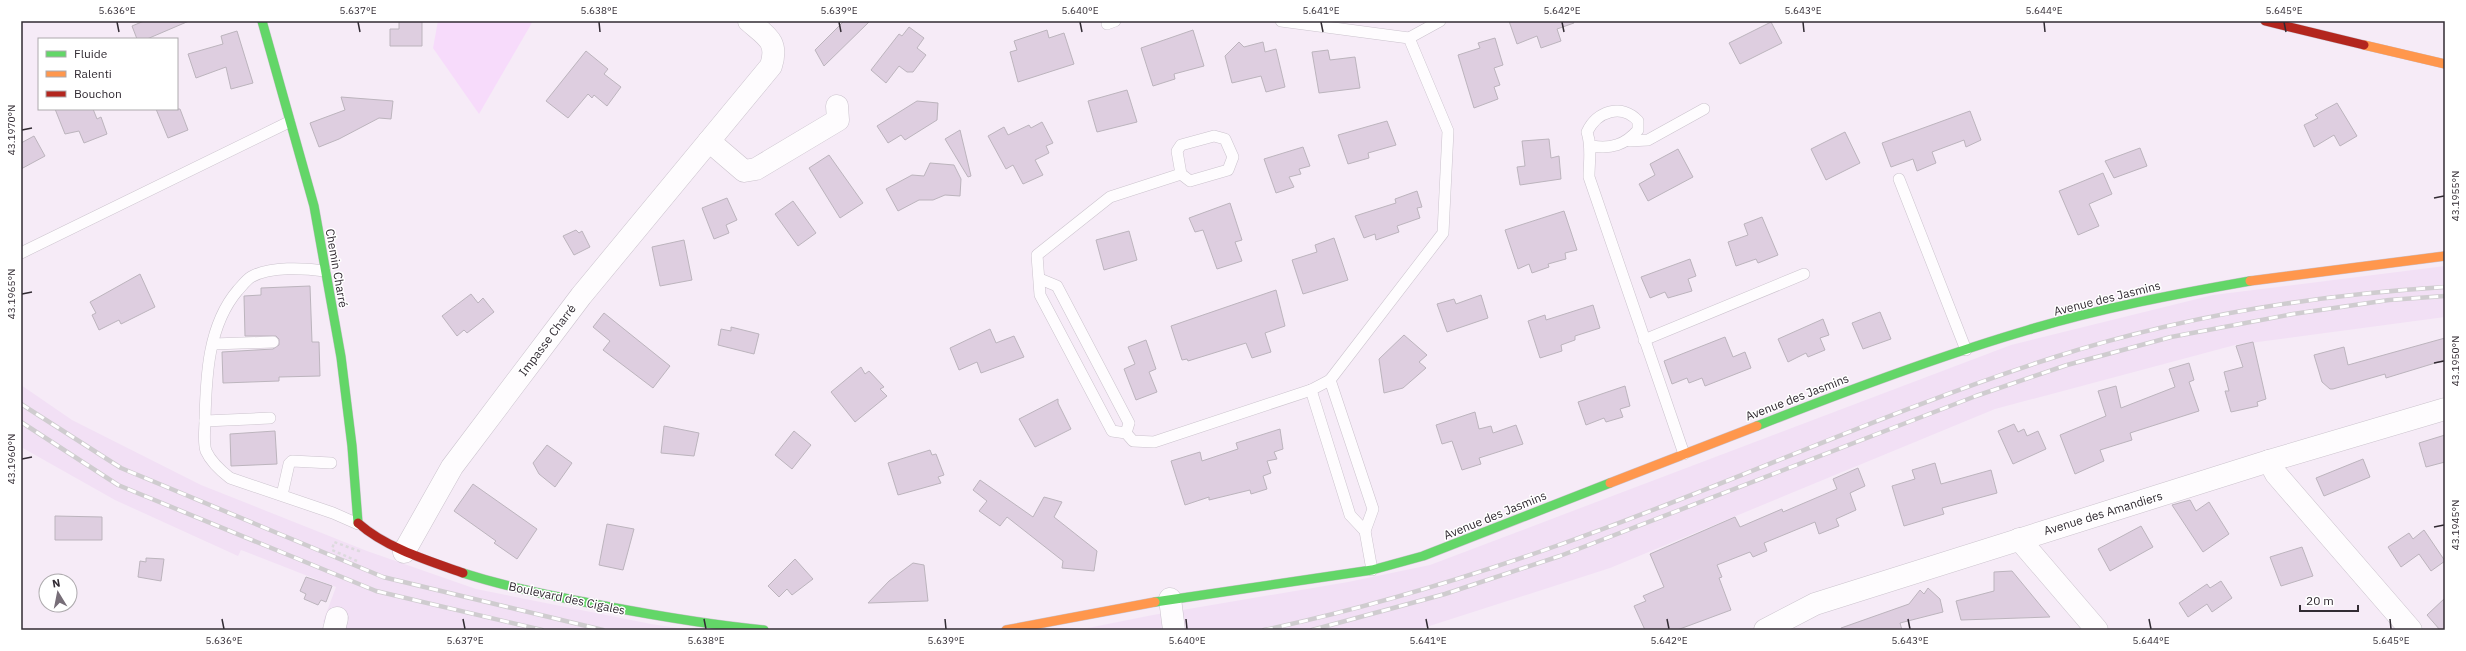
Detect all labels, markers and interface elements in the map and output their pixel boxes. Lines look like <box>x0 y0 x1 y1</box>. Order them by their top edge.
text: 5.636°E <box>98 4 136 17</box>
text: 5.637°E <box>339 4 377 17</box>
text: 5.638°E <box>580 4 618 17</box>
text: 5.639°E <box>820 4 858 17</box>
text: 5.640°E <box>1061 4 1099 17</box>
text: 5.641°E <box>1302 4 1340 17</box>
text: 5.642°E <box>1543 4 1581 17</box>
text: 5.643°E <box>1784 4 1822 17</box>
text: 5.644°E <box>2025 4 2063 17</box>
text: 5.645°E <box>2265 4 2303 17</box>
legend <box>38 38 178 110</box>
text: Fluide <box>74 46 108 61</box>
text: Ralenti <box>74 66 112 81</box>
text: Bouchon <box>74 86 122 101</box>
text: 43.1970°N <box>5 105 18 155</box>
text: 43.1955°N <box>2449 171 2462 221</box>
street label: Chemin Charré <box>323 227 351 309</box>
text: 43.1965°N <box>5 269 18 319</box>
street label: Avenue des Jasmins <box>2052 277 2162 319</box>
street label: Impasse Charré <box>515 301 579 379</box>
text: 43.1950°N <box>2449 336 2462 386</box>
street label: Avenue des Jasmins <box>1743 370 1851 424</box>
text: 43.1960°N <box>5 434 18 484</box>
street label: Avenue des Jasmins <box>1441 487 1549 542</box>
street label: Avenue des Amandiers <box>2042 488 2164 538</box>
text: 43.1945°N <box>2449 500 2462 550</box>
north arrow <box>38 573 78 613</box>
text: N <box>51 576 61 591</box>
street label: Boulevard des Cigales <box>507 578 627 618</box>
scale bar <box>2300 587 2358 613</box>
text: 20 m <box>2306 593 2334 608</box>
text: 5.636°E <box>205 634 243 647</box>
text: 5.637°E <box>446 634 484 647</box>
text: 5.638°E <box>687 634 725 647</box>
text: 5.639°E <box>927 634 965 647</box>
text: 5.640°E <box>1168 634 1206 647</box>
text: 5.641°E <box>1409 634 1447 647</box>
text: 5.642°E <box>1650 634 1688 647</box>
text: 5.643°E <box>1891 634 1929 647</box>
text: 5.644°E <box>2132 634 2170 647</box>
text: 5.645°E <box>2372 634 2410 647</box>

